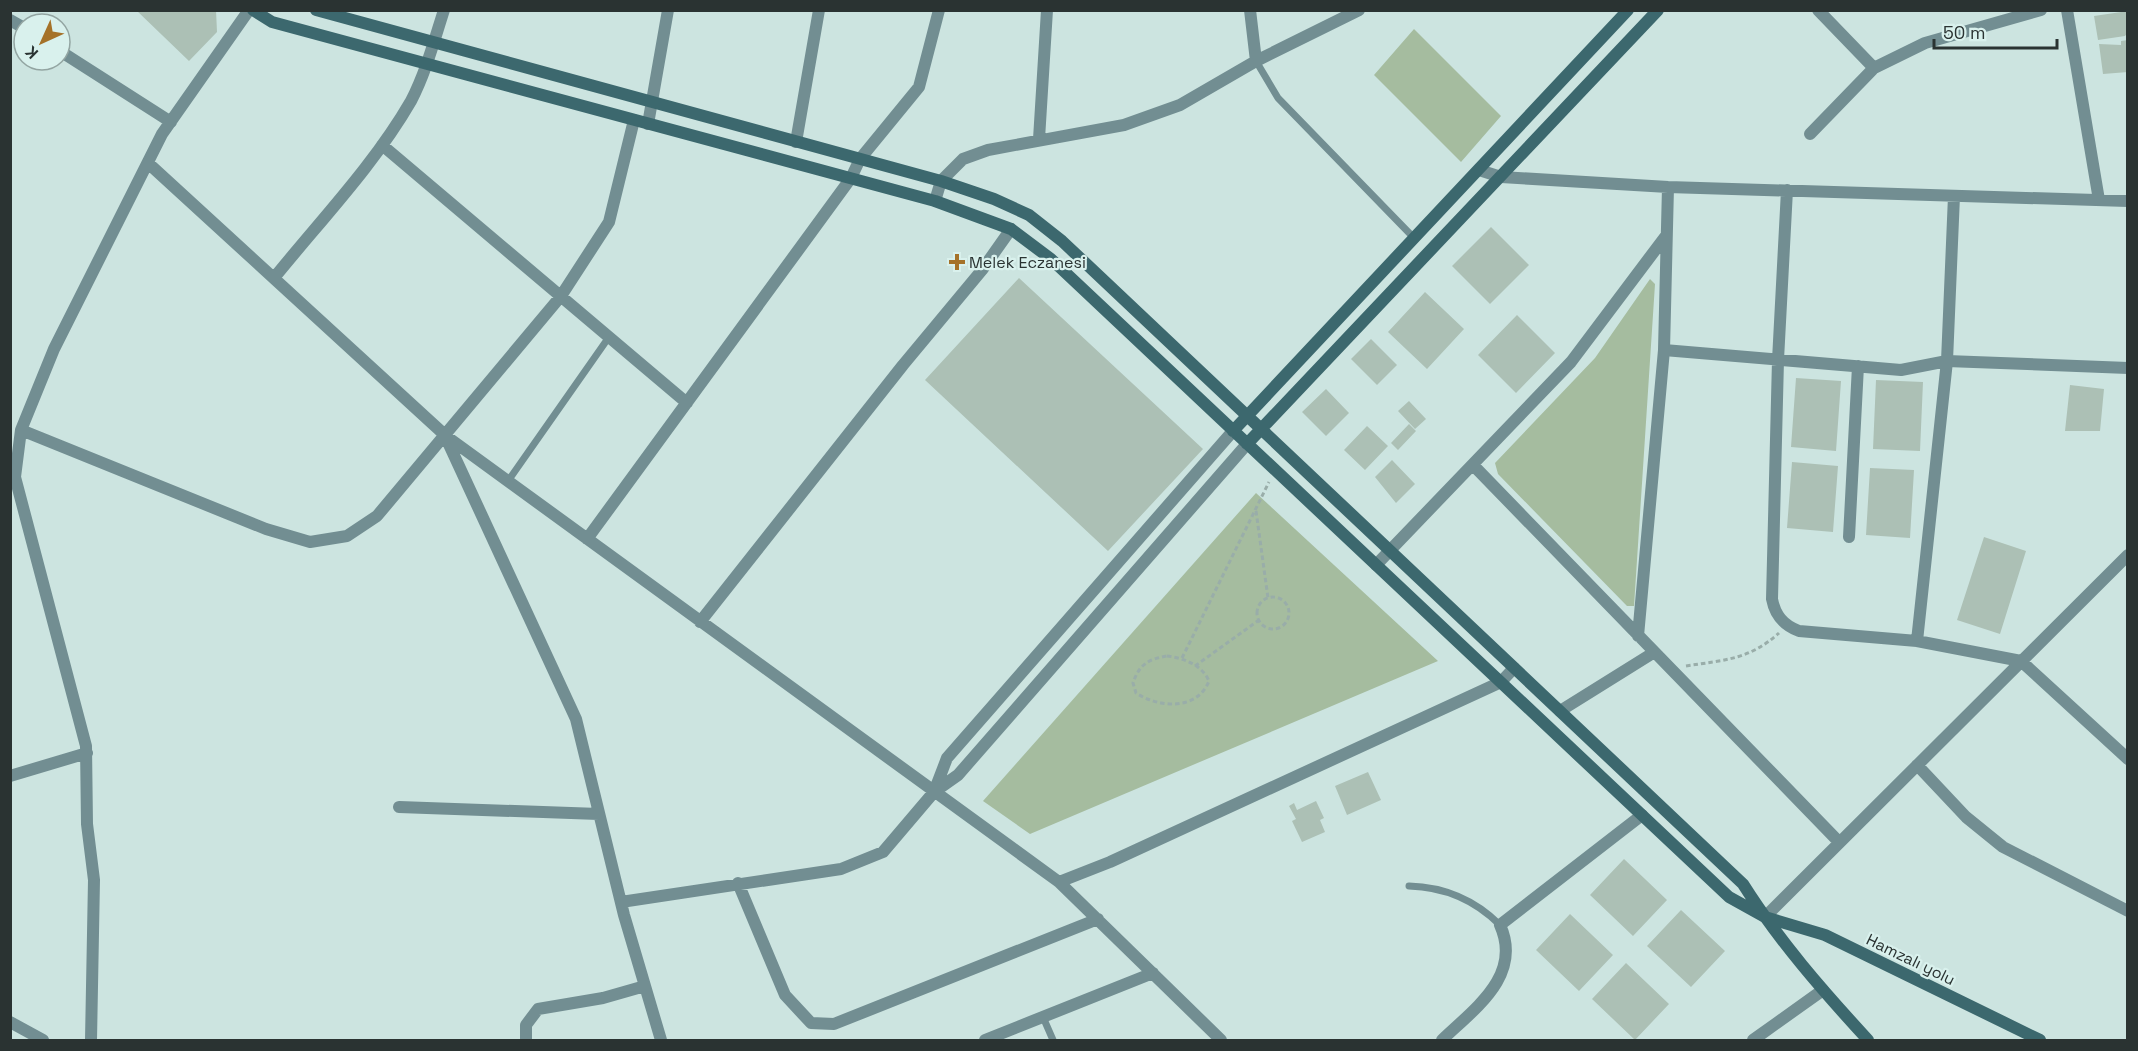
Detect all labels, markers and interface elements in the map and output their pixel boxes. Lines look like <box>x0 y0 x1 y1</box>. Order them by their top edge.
north arrow <box>12 12 72 72</box>
scale bar <box>1934 12 2057 50</box>
text: 50 m <box>1943 21 1985 44</box>
text: K <box>21 41 43 63</box>
place label: Melek Eczanesi <box>969 252 1086 273</box>
marker: Melek Eczanesi <box>950 255 964 269</box>
street label: Hamzalı yolu <box>1863 929 1959 990</box>

